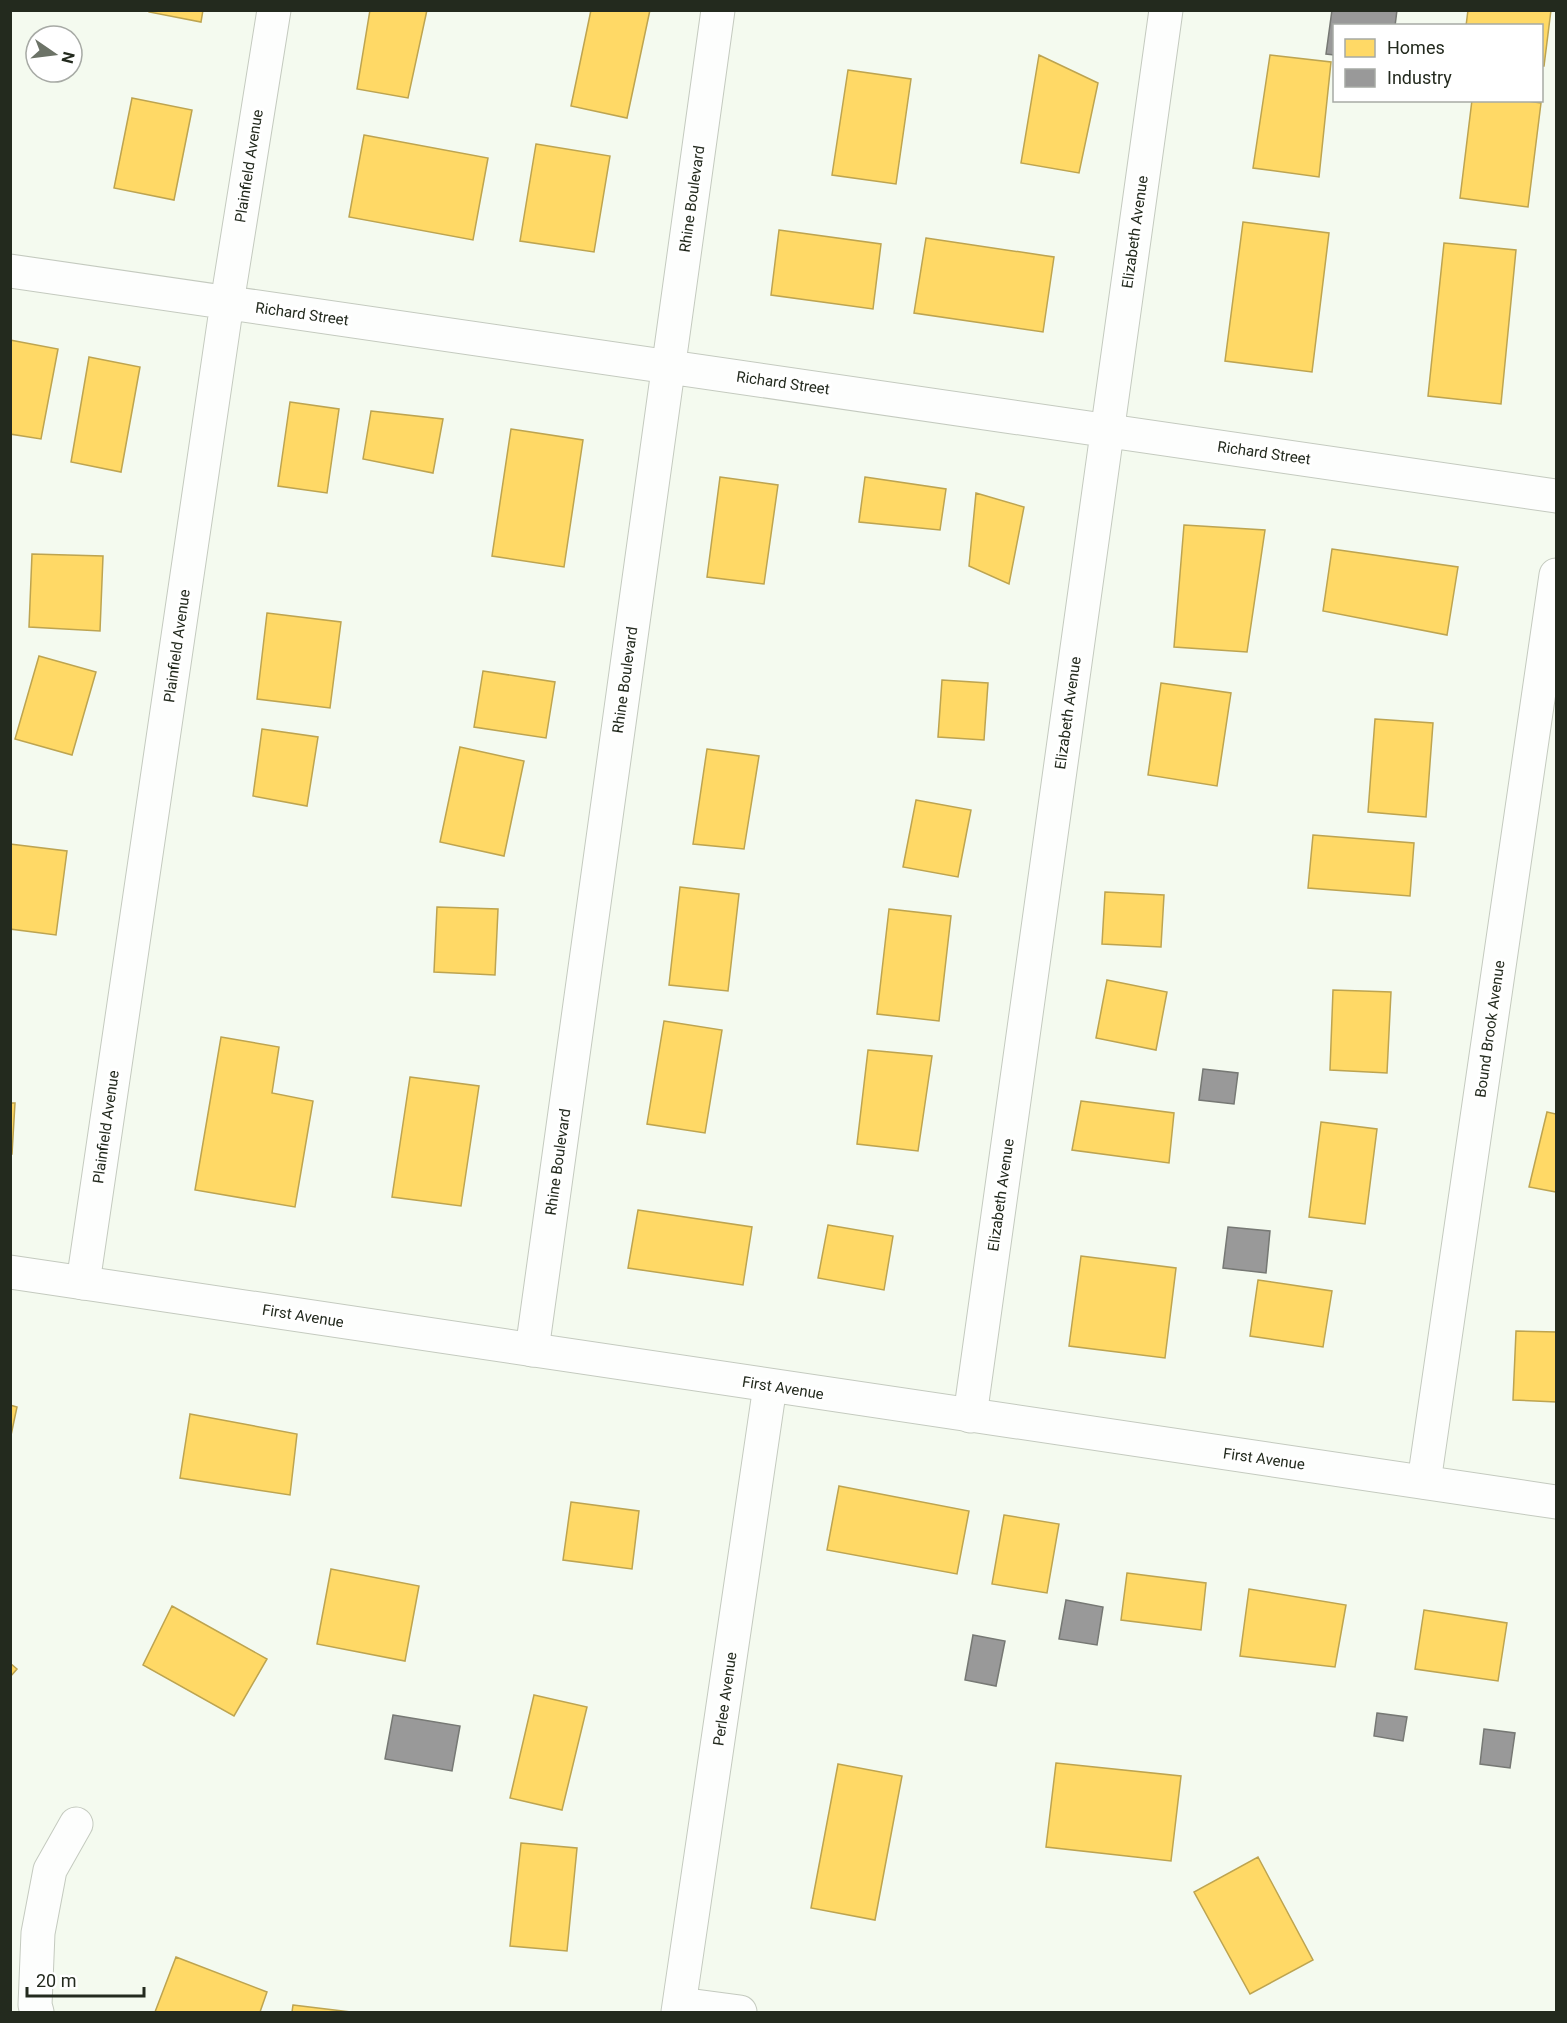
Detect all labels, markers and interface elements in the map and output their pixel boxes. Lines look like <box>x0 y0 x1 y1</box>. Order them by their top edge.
north arrow <box>24 24 84 84</box>
legend <box>1333 24 1543 102</box>
text: Homes <box>1387 37 1445 58</box>
text: N <box>57 50 79 65</box>
text: Industry <box>1387 67 1452 88</box>
street label: Plainfield Avenue <box>231 108 267 224</box>
street label: Rhine Boulevard <box>676 145 708 253</box>
street label: Elizabeth Avenue <box>1118 174 1152 290</box>
street label: Richard Street <box>254 299 350 329</box>
street label: Richard Street <box>735 368 831 398</box>
street label: Richard Street <box>1216 438 1312 468</box>
street label: Plainfield Avenue <box>160 588 194 704</box>
street label: Rhine Boulevard <box>609 626 641 734</box>
street label: Elizabeth Avenue <box>1051 655 1085 771</box>
street label: Bound Brook Avenue <box>1471 959 1509 1099</box>
street label: Plainfield Avenue <box>89 1069 123 1185</box>
street label: Rhine Boulevard <box>542 1108 574 1216</box>
street label: Elizabeth Avenue <box>984 1137 1018 1253</box>
street label: First Avenue <box>261 1301 345 1331</box>
street label: First Avenue <box>741 1373 825 1403</box>
street label: First Avenue <box>1222 1444 1306 1474</box>
street label: Perlee Avenue <box>709 1651 741 1747</box>
scale bar <box>27 1960 144 1998</box>
text: 20 m <box>36 1970 76 1991</box>

